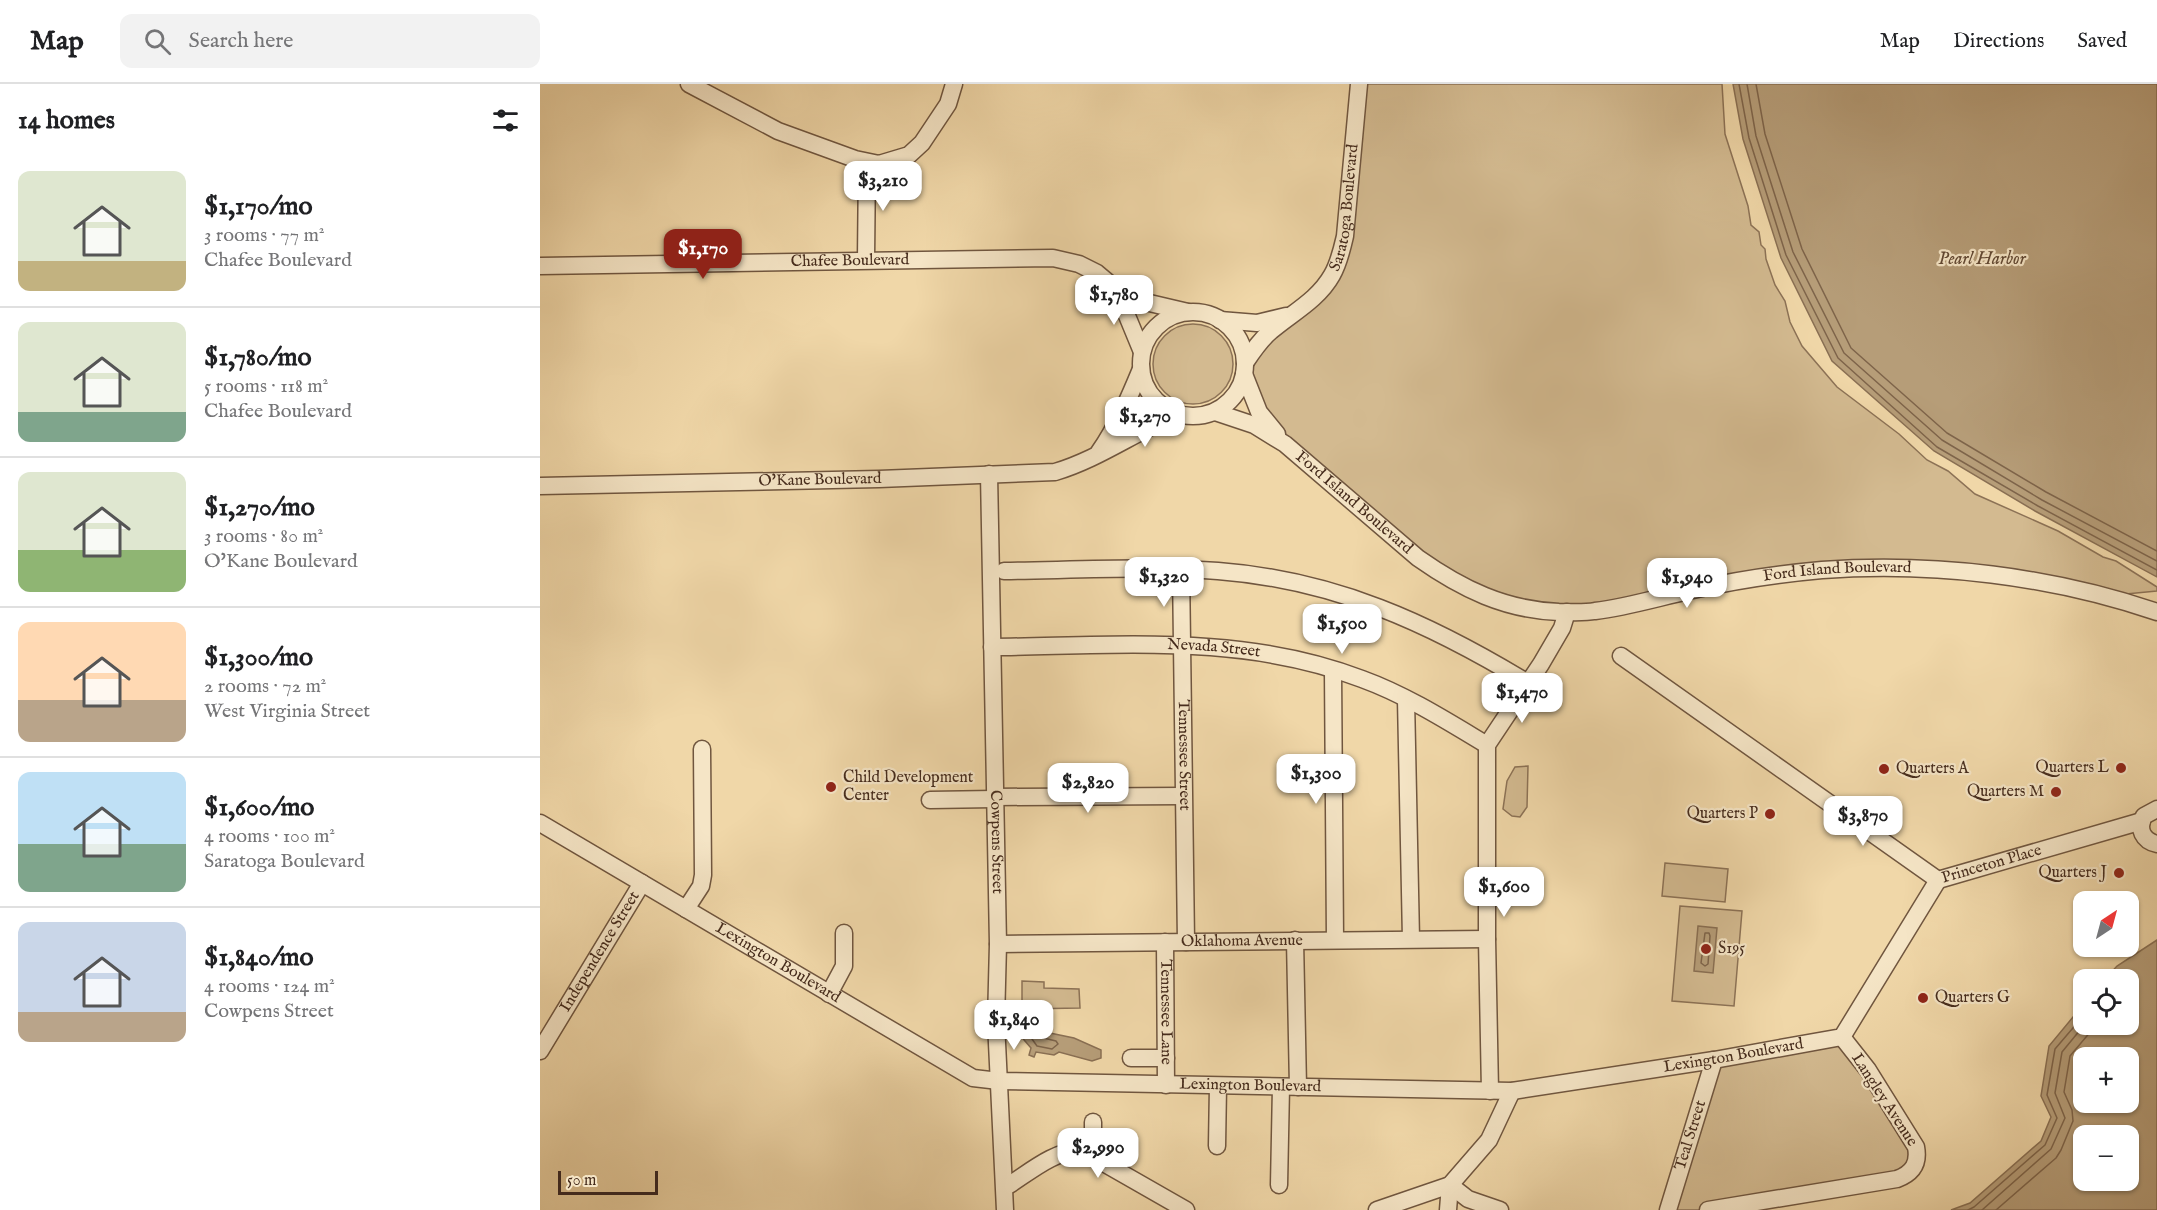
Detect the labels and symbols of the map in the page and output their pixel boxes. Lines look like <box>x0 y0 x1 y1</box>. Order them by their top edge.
street label: Saratoga Boulevard <box>1325 143 1363 275</box>
pin: $3,210 <box>834 161 932 212</box>
pin: $1,170 <box>654 229 752 280</box>
water label: Pearl Harbor <box>1938 248 2027 271</box>
street label: Chafee Boulevard <box>791 250 910 272</box>
pin: $1,780 <box>1065 275 1163 326</box>
pin: $1,270 <box>1096 397 1194 448</box>
street label: Ford Island Boulevard <box>1291 447 1417 559</box>
street label: O'Kane Boulevard <box>758 469 882 491</box>
pin: $1,320 <box>1115 557 1213 608</box>
pin: $1,940 <box>1638 558 1736 609</box>
street label: Ford Island Boulevard <box>1762 558 1912 587</box>
pin: $1,500 <box>1293 604 1391 655</box>
street label: Nevada Street <box>1167 635 1262 663</box>
pin: $1,470 <box>1473 673 1571 724</box>
street label: Tennessee Street <box>1173 699 1194 811</box>
pin: $1,300 <box>1267 754 1365 805</box>
place label: Quarters L <box>2036 758 2110 778</box>
place label: Quarters A <box>1896 759 1970 779</box>
marker: Quarters L <box>2114 761 2128 775</box>
marker: Quarters A <box>1877 762 1891 776</box>
pin: $2,820 <box>1039 763 1137 814</box>
place label: Child Development Center <box>843 768 974 806</box>
marker: Child Development Center <box>824 780 838 794</box>
place label: Quarters M <box>1967 782 2044 802</box>
marker: Quarters M <box>2049 785 2063 799</box>
street label: Cowpens Street <box>985 790 1007 895</box>
pin: $3,870 <box>1814 796 1912 847</box>
place label: Quarters P <box>1687 804 1758 824</box>
marker: Quarters P <box>1763 807 1777 821</box>
street label: Princeton Place <box>1939 841 2044 888</box>
place label: Quarters J <box>2038 863 2107 883</box>
marker: Quarters J <box>2112 866 2126 880</box>
pin: $1,600 <box>1455 867 1553 918</box>
street label: Independence Street <box>556 887 645 1016</box>
north arrow <box>2073 891 2139 957</box>
street label: Lexington Boulevard <box>712 918 844 1008</box>
street label: Oklahoma Avenue <box>1181 931 1303 952</box>
place label: S195 <box>1718 939 1745 959</box>
marker: S195 <box>1699 942 1713 956</box>
street label: Tennessee Lane <box>1155 959 1176 1065</box>
place label: Quarters G <box>1935 988 2010 1008</box>
marker: Quarters G <box>1916 991 1930 1005</box>
pin: $1,840 <box>965 1000 1063 1051</box>
street label: Lexington Boulevard <box>1662 1034 1806 1078</box>
street label: Langley Avenue <box>1846 1050 1922 1150</box>
street label: Lexington Boulevard <box>1179 1075 1322 1097</box>
street label: Teal Street <box>1671 1098 1711 1173</box>
pin: $2,990 <box>1049 1128 1147 1179</box>
scale bar <box>558 1168 658 1196</box>

